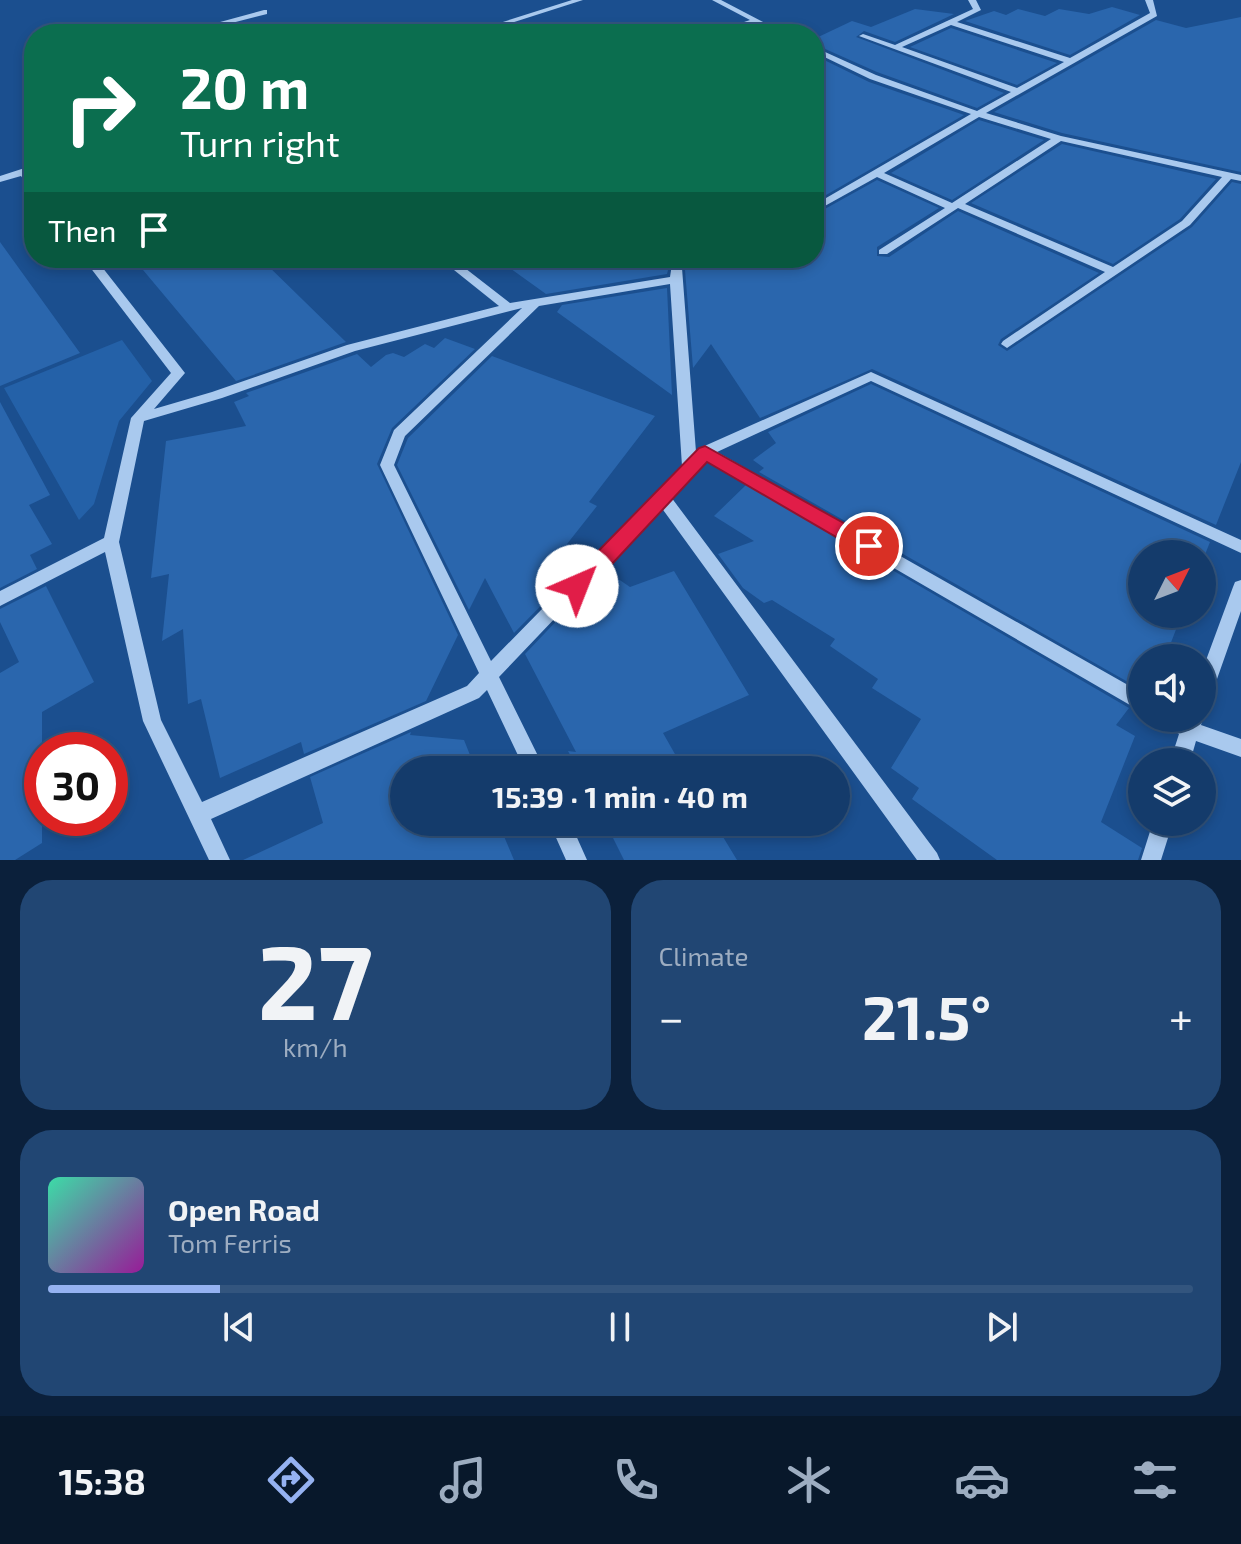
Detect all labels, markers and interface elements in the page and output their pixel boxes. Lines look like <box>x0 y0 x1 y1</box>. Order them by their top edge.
text: 20 m <box>180 53 309 120</box>
icon: right <box>48 56 152 160</box>
text: Turn right <box>180 121 340 164</box>
icon: arrive <box>132 208 176 252</box>
text: Then <box>48 212 116 248</box>
pin <box>835 512 903 580</box>
icon: arrive <box>847 524 891 568</box>
north arrow <box>1128 540 1216 628</box>
map controls <box>1128 540 1216 836</box>
position arrow <box>535 544 619 628</box>
button: sound <box>1128 644 1216 732</box>
speed limit sign: 30 <box>24 732 128 836</box>
button: layers <box>1128 748 1216 836</box>
text: 15:39 · 1 min · 40 m <box>492 778 748 814</box>
text: 27 <box>258 916 373 1041</box>
text: Climate <box>659 940 748 971</box>
text: 21.5° <box>862 980 991 1052</box>
text: − <box>659 990 684 1043</box>
text: + <box>1169 990 1193 1043</box>
text: km/h <box>283 1031 348 1062</box>
text: Open Road <box>168 1191 320 1227</box>
text: Tom Ferris <box>168 1227 292 1258</box>
icon: previous <box>217 1305 261 1349</box>
icon: pause <box>598 1305 642 1349</box>
icon: next <box>980 1305 1024 1349</box>
icon: directions <box>263 1452 319 1508</box>
icon: music <box>435 1452 491 1508</box>
icon: phone <box>608 1452 664 1508</box>
icon: climate <box>781 1452 837 1508</box>
icon: car <box>954 1452 1010 1508</box>
icon: filters <box>1127 1452 1183 1508</box>
text: 15:38 <box>58 1459 146 1502</box>

